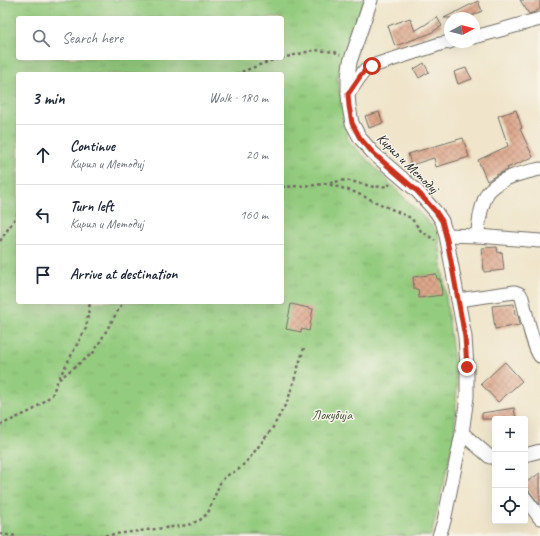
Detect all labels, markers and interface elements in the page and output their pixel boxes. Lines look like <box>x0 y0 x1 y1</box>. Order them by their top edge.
north arrow <box>444 12 480 48</box>
search box <box>16 16 284 60</box>
icon: search <box>30 27 52 49</box>
text: Search here <box>62 29 123 48</box>
route start <box>363 57 381 75</box>
text: 3 min <box>32 88 65 109</box>
text: Walk · 180 m <box>209 90 268 106</box>
street label: Кирил и Методиј <box>373 130 444 198</box>
text: Continue <box>70 137 115 156</box>
icon: ahead <box>32 144 54 166</box>
text: 20 m <box>246 147 268 163</box>
text: Кирил и Методиј <box>70 156 144 172</box>
text: Turn left <box>70 197 113 216</box>
icon: left <box>32 204 54 226</box>
text: 160 m <box>240 207 268 223</box>
text: Кирил и Методиј <box>70 216 144 232</box>
icon: arrive <box>32 264 54 286</box>
text: Arrive at destination <box>70 265 177 284</box>
route end <box>458 358 476 376</box>
park label: Локубија <box>312 406 353 423</box>
map controls <box>492 416 528 524</box>
button: + <box>492 416 528 452</box>
button: − <box>492 452 528 488</box>
button: locate <box>492 488 528 524</box>

